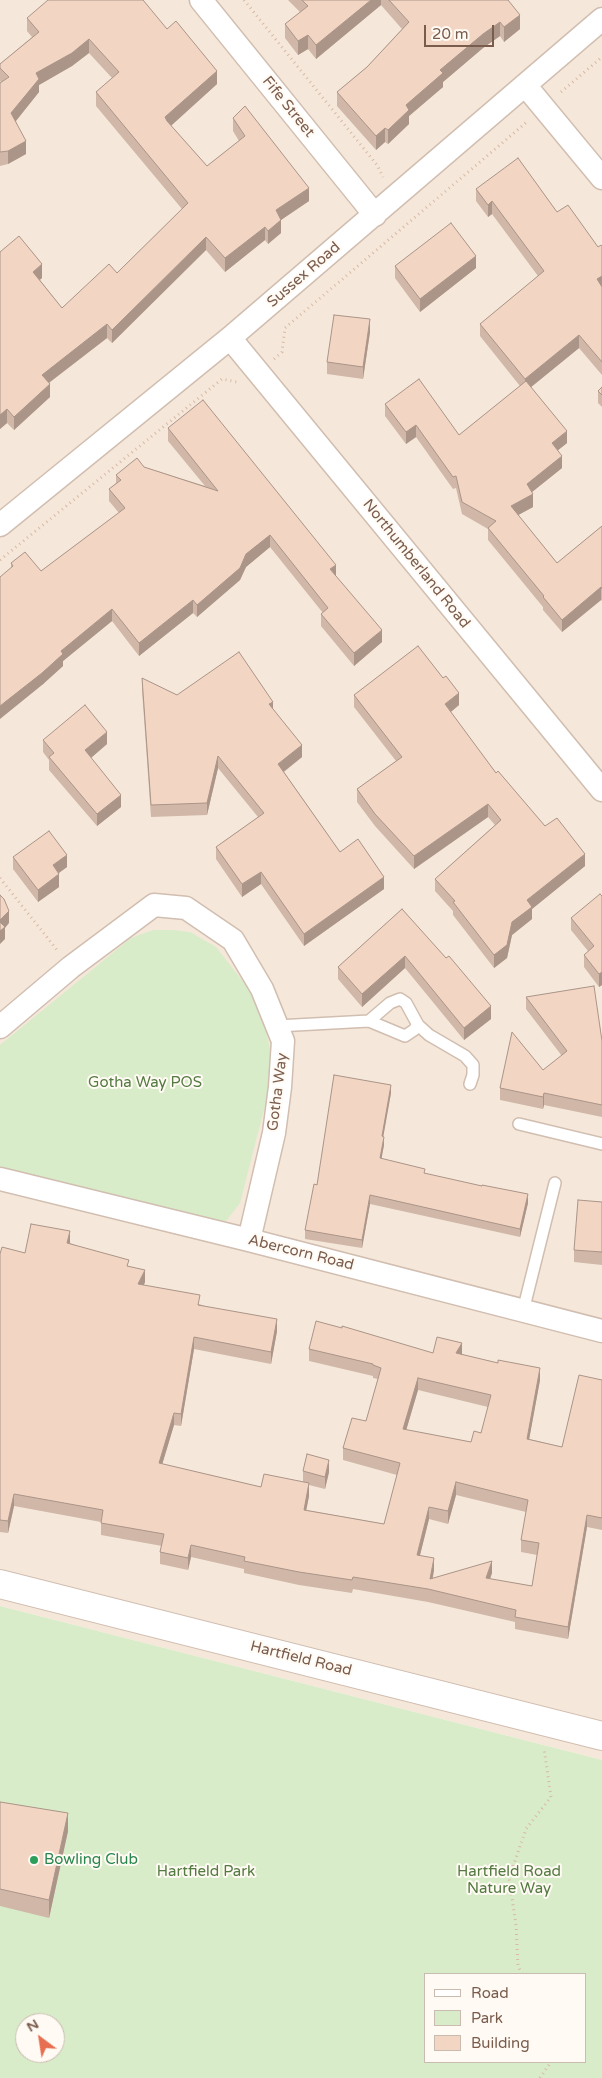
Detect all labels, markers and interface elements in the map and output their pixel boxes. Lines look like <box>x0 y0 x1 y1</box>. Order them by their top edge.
scale bar <box>427 15 497 47</box>
text: 20 m <box>432 25 469 43</box>
street label: Fife Street <box>258 73 318 141</box>
street label: Sussex Road <box>264 238 344 312</box>
street label: Northumberland Road <box>359 496 473 632</box>
street label: Gotha Way <box>264 1052 292 1132</box>
park label: Gotha Way POS <box>88 1074 202 1092</box>
street label: Abercorn Road <box>246 1231 356 1275</box>
street label: Hartfield Road <box>248 1638 354 1680</box>
place label: Bowling Club <box>44 1851 138 1869</box>
marker: Bowling Club <box>28 1854 40 1866</box>
park label: Hartfield Park <box>157 1863 255 1881</box>
park label: Hartfield Road Nature Way <box>457 1863 561 1898</box>
legend <box>424 1973 587 2063</box>
text: Road <box>471 1984 509 2002</box>
text: Park <box>471 2009 503 2027</box>
north arrow <box>15 2013 65 2063</box>
text: N <box>23 2015 42 2036</box>
text: Building <box>471 2034 530 2052</box>

